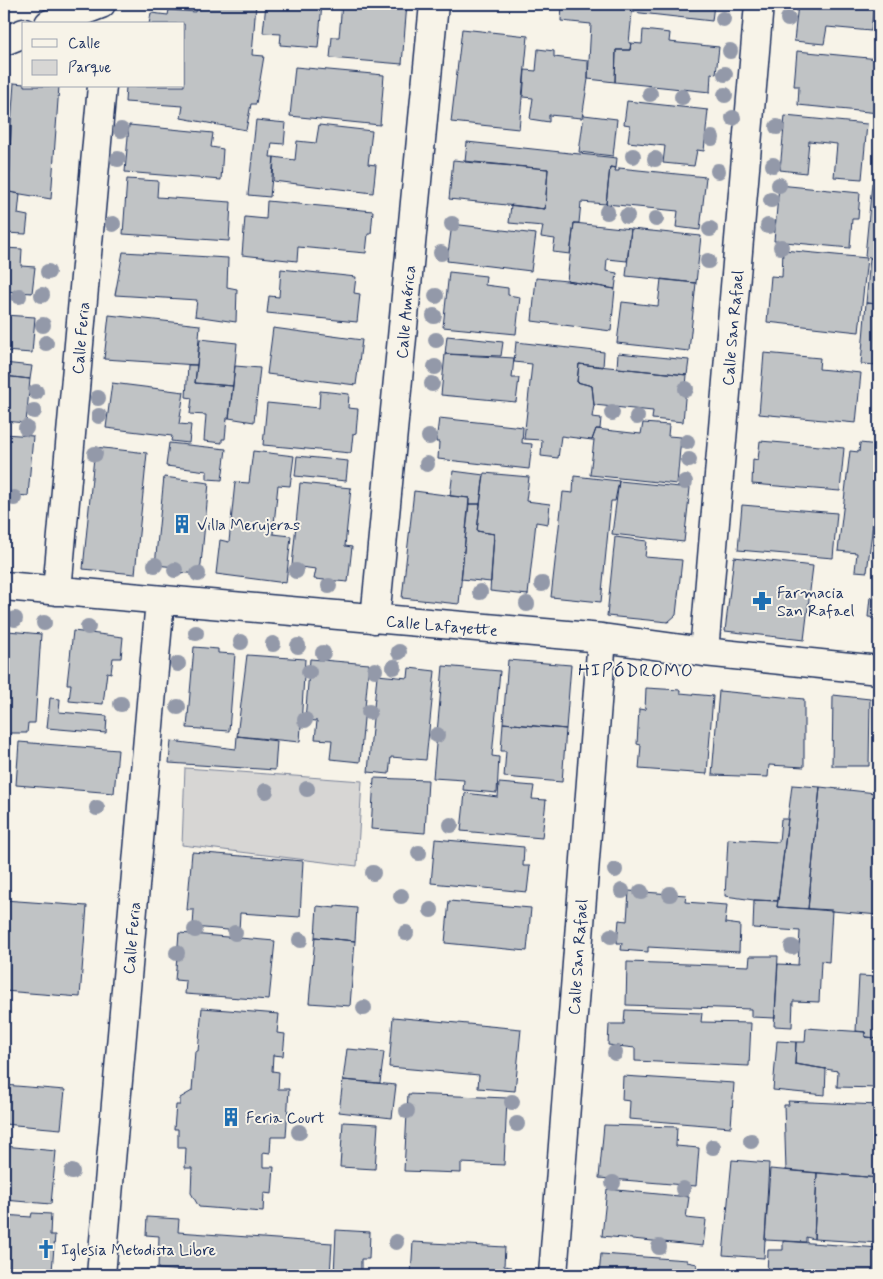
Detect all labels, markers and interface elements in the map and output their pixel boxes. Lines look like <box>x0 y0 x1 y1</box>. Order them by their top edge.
legend <box>22 22 185 88</box>
text: Calle <box>68 34 100 54</box>
text: Parque <box>68 58 111 78</box>
street label: Calle América <box>392 264 421 360</box>
street label: Calle San Rafael <box>718 269 749 387</box>
street label: Calle Feria <box>68 301 95 375</box>
building icon: Villa Merujeras <box>171 513 193 535</box>
place label: Villa Merujeras <box>197 515 300 536</box>
place label: Farmacia San Rafael <box>777 583 855 622</box>
pharmacy icon: Farmacia San Rafael <box>751 590 773 612</box>
street label: Calle Lafayette <box>385 611 499 642</box>
district label: HIPÓDROMO <box>578 659 694 683</box>
street label: Calle San Rafael <box>564 899 593 1016</box>
street label: Calle Feria <box>119 901 146 975</box>
building icon: Feria Court <box>220 1106 242 1128</box>
place label: Feria Court <box>246 1108 325 1129</box>
church icon: Iglesia Metodista Libre <box>35 1238 57 1260</box>
place label: Iglesia Metodista Libre <box>61 1240 216 1261</box>

